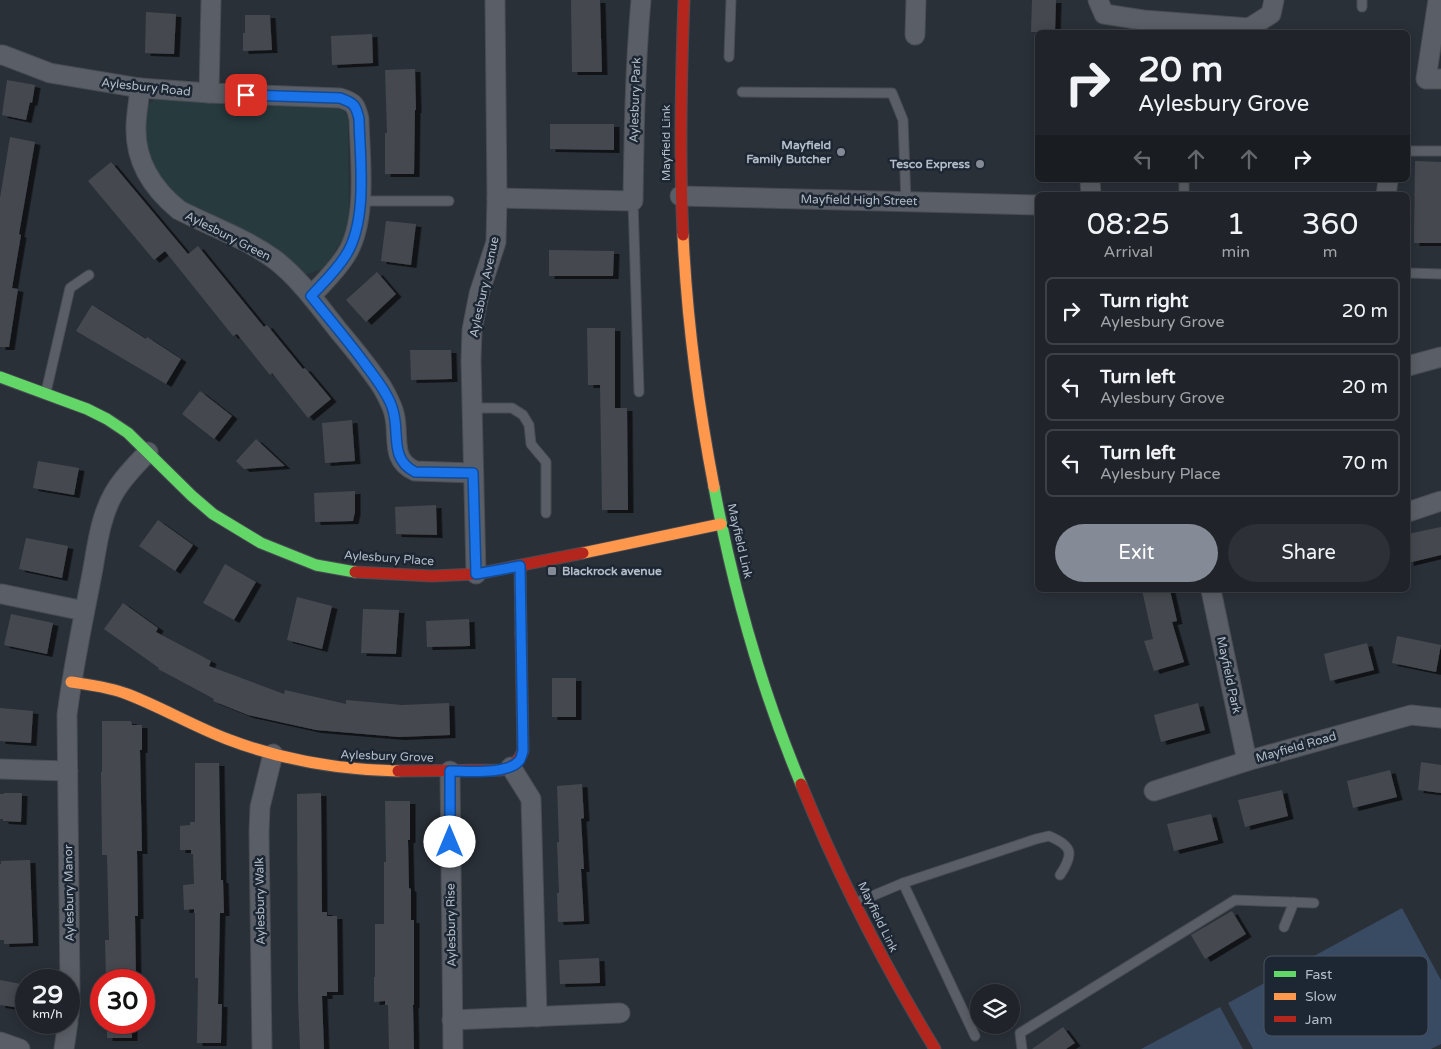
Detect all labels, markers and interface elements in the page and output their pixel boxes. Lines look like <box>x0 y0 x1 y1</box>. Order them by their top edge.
text: 20 m <box>1138 49 1223 91</box>
icon: right <box>1055 50 1120 115</box>
street label: Aylesbury Park <box>627 57 643 143</box>
pin <box>225 74 267 116</box>
street label: Aylesbury Road <box>101 75 191 99</box>
icon: arrive <box>232 81 260 109</box>
text: Aylesbury Grove <box>1138 91 1309 117</box>
street label: Mayfield Link <box>659 104 673 181</box>
place label: Mayfield Family Butcher <box>746 138 831 167</box>
icon: left <box>1129 145 1157 173</box>
icon: ahead <box>1182 145 1210 173</box>
icon: ahead <box>1235 145 1263 173</box>
icon: right <box>1288 145 1316 173</box>
marker: Mayfield Family Butcher <box>835 146 847 158</box>
place label: Tesco Express <box>889 157 970 172</box>
marker: Tesco Express <box>974 158 986 170</box>
street label: Mayfield High Street <box>800 192 918 208</box>
text: 08:25 <box>1087 206 1170 243</box>
text: 1 <box>1226 206 1245 243</box>
text: 360 <box>1302 206 1358 243</box>
street label: Aylesbury Green <box>183 208 273 264</box>
street label: Aylesbury Avenue <box>466 235 502 339</box>
text: Arrival <box>1104 242 1153 262</box>
text: min <box>1222 242 1250 262</box>
text: m <box>1323 242 1337 262</box>
text: Turn right <box>1100 290 1188 312</box>
icon: right <box>1057 297 1085 325</box>
text: 20 m <box>1342 300 1388 322</box>
text: Aylesbury Grove <box>1100 312 1224 332</box>
text: Turn left <box>1100 366 1176 388</box>
icon: left <box>1057 373 1085 401</box>
text: 20 m <box>1342 376 1388 398</box>
text: Aylesbury Grove <box>1100 388 1224 408</box>
text: Turn left <box>1100 442 1176 464</box>
icon: left <box>1057 449 1085 477</box>
text: 70 m <box>1342 452 1388 474</box>
text: Aylesbury Place <box>1100 464 1221 484</box>
street label: Mayfield Link <box>725 502 756 580</box>
button: Exit <box>1055 524 1218 582</box>
button: Share <box>1228 524 1390 582</box>
street label: Aylesbury Place <box>343 548 435 568</box>
place label: Blackrock avenue <box>562 564 662 578</box>
marker: Blackrock avenue <box>546 565 558 577</box>
street label: Mayfield Park <box>1214 635 1244 715</box>
street label: Mayfield Road <box>1254 729 1338 765</box>
street label: Aylesbury Grove <box>340 747 434 765</box>
position arrow <box>423 815 475 867</box>
street label: Aylesbury Manor <box>61 844 77 942</box>
street label: Aylesbury Walk <box>252 857 268 945</box>
street label: Mayfield Link <box>855 880 901 955</box>
street label: Aylesbury Rise <box>443 883 459 967</box>
legend <box>1264 956 1428 1036</box>
text: Fast <box>1305 966 1333 983</box>
speed limit sign: 30 <box>90 969 155 1034</box>
text: 29 <box>32 980 63 1010</box>
map controls <box>970 984 1020 1034</box>
button: layers <box>970 984 1020 1034</box>
text: Slow <box>1305 988 1337 1005</box>
text: km/h <box>32 1007 63 1021</box>
text: Jam <box>1305 1011 1332 1028</box>

